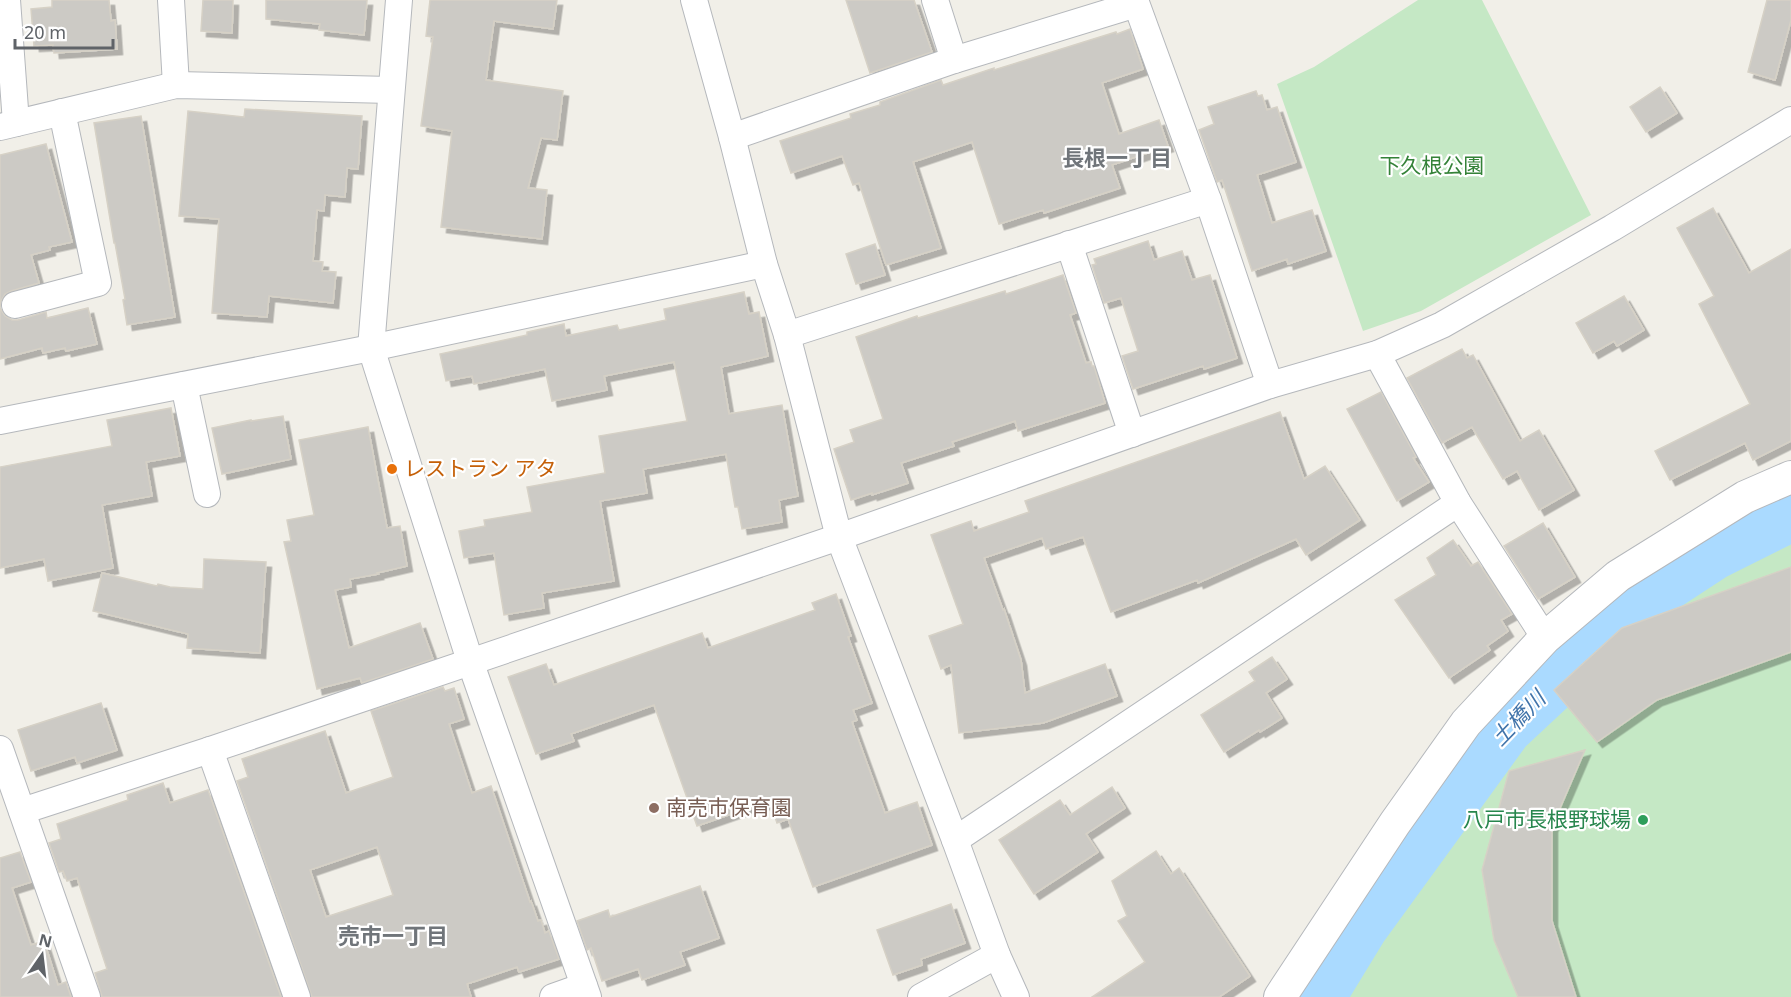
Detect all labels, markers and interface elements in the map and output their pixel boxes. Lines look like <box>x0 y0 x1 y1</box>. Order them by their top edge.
scale bar <box>15 12 112 50</box>
text: 20 m <box>24 20 66 44</box>
district label: 長根一丁目 <box>1062 142 1172 172</box>
park label: 下久根公園 <box>1380 151 1485 179</box>
place label: レストラン アタ <box>404 454 556 482</box>
marker: レストラン アタ <box>385 462 399 476</box>
water label: 土橋川 <box>1484 682 1552 751</box>
place label: 南売市保育園 <box>666 793 792 821</box>
marker: 南売市保育園 <box>647 801 661 815</box>
place label: 八戸市長根野球場 <box>1463 805 1631 833</box>
marker: 八戸市長根野球場 <box>1636 813 1650 827</box>
district label: 売市一丁目 <box>338 920 448 950</box>
north arrow <box>12 925 72 985</box>
text: N <box>37 928 55 953</box>

